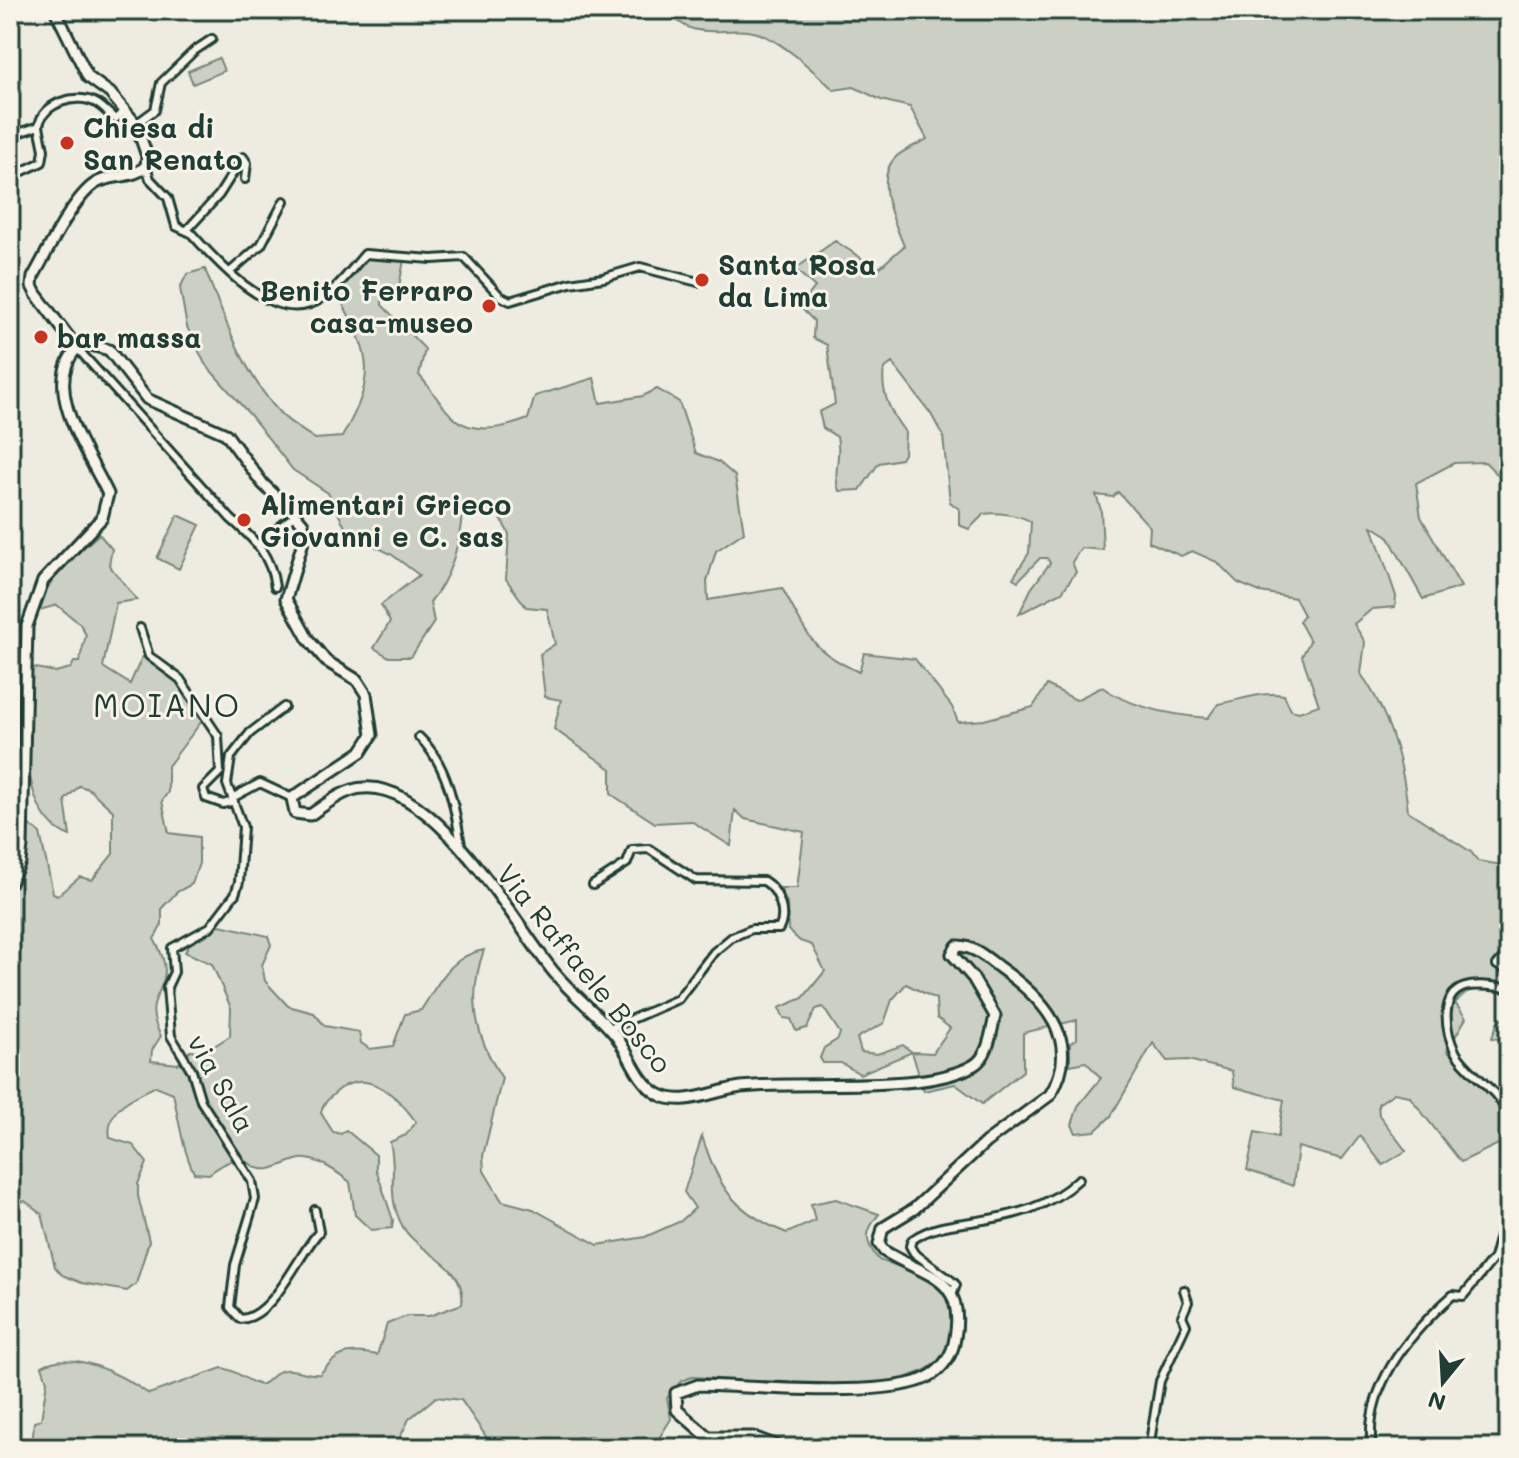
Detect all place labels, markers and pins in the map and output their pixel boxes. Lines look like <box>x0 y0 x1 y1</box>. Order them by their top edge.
place label: Chiesa di San Renato <box>83 109 243 177</box>
marker: Chiesa di San Renato <box>58 134 76 152</box>
place label: Santa Rosa da Lima <box>718 246 876 314</box>
marker: Santa Rosa da Lima <box>693 271 711 289</box>
place label: Benito Ferraro casa-museo <box>260 272 473 340</box>
marker: Benito Ferraro casa-museo <box>480 297 498 315</box>
place label: bar massa <box>57 319 202 355</box>
marker: bar massa <box>32 328 50 346</box>
place label: Alimentari Grieco Giovanni e C. sas <box>260 486 511 554</box>
marker: Alimentari Grieco Giovanni e C. sas <box>235 511 253 529</box>

